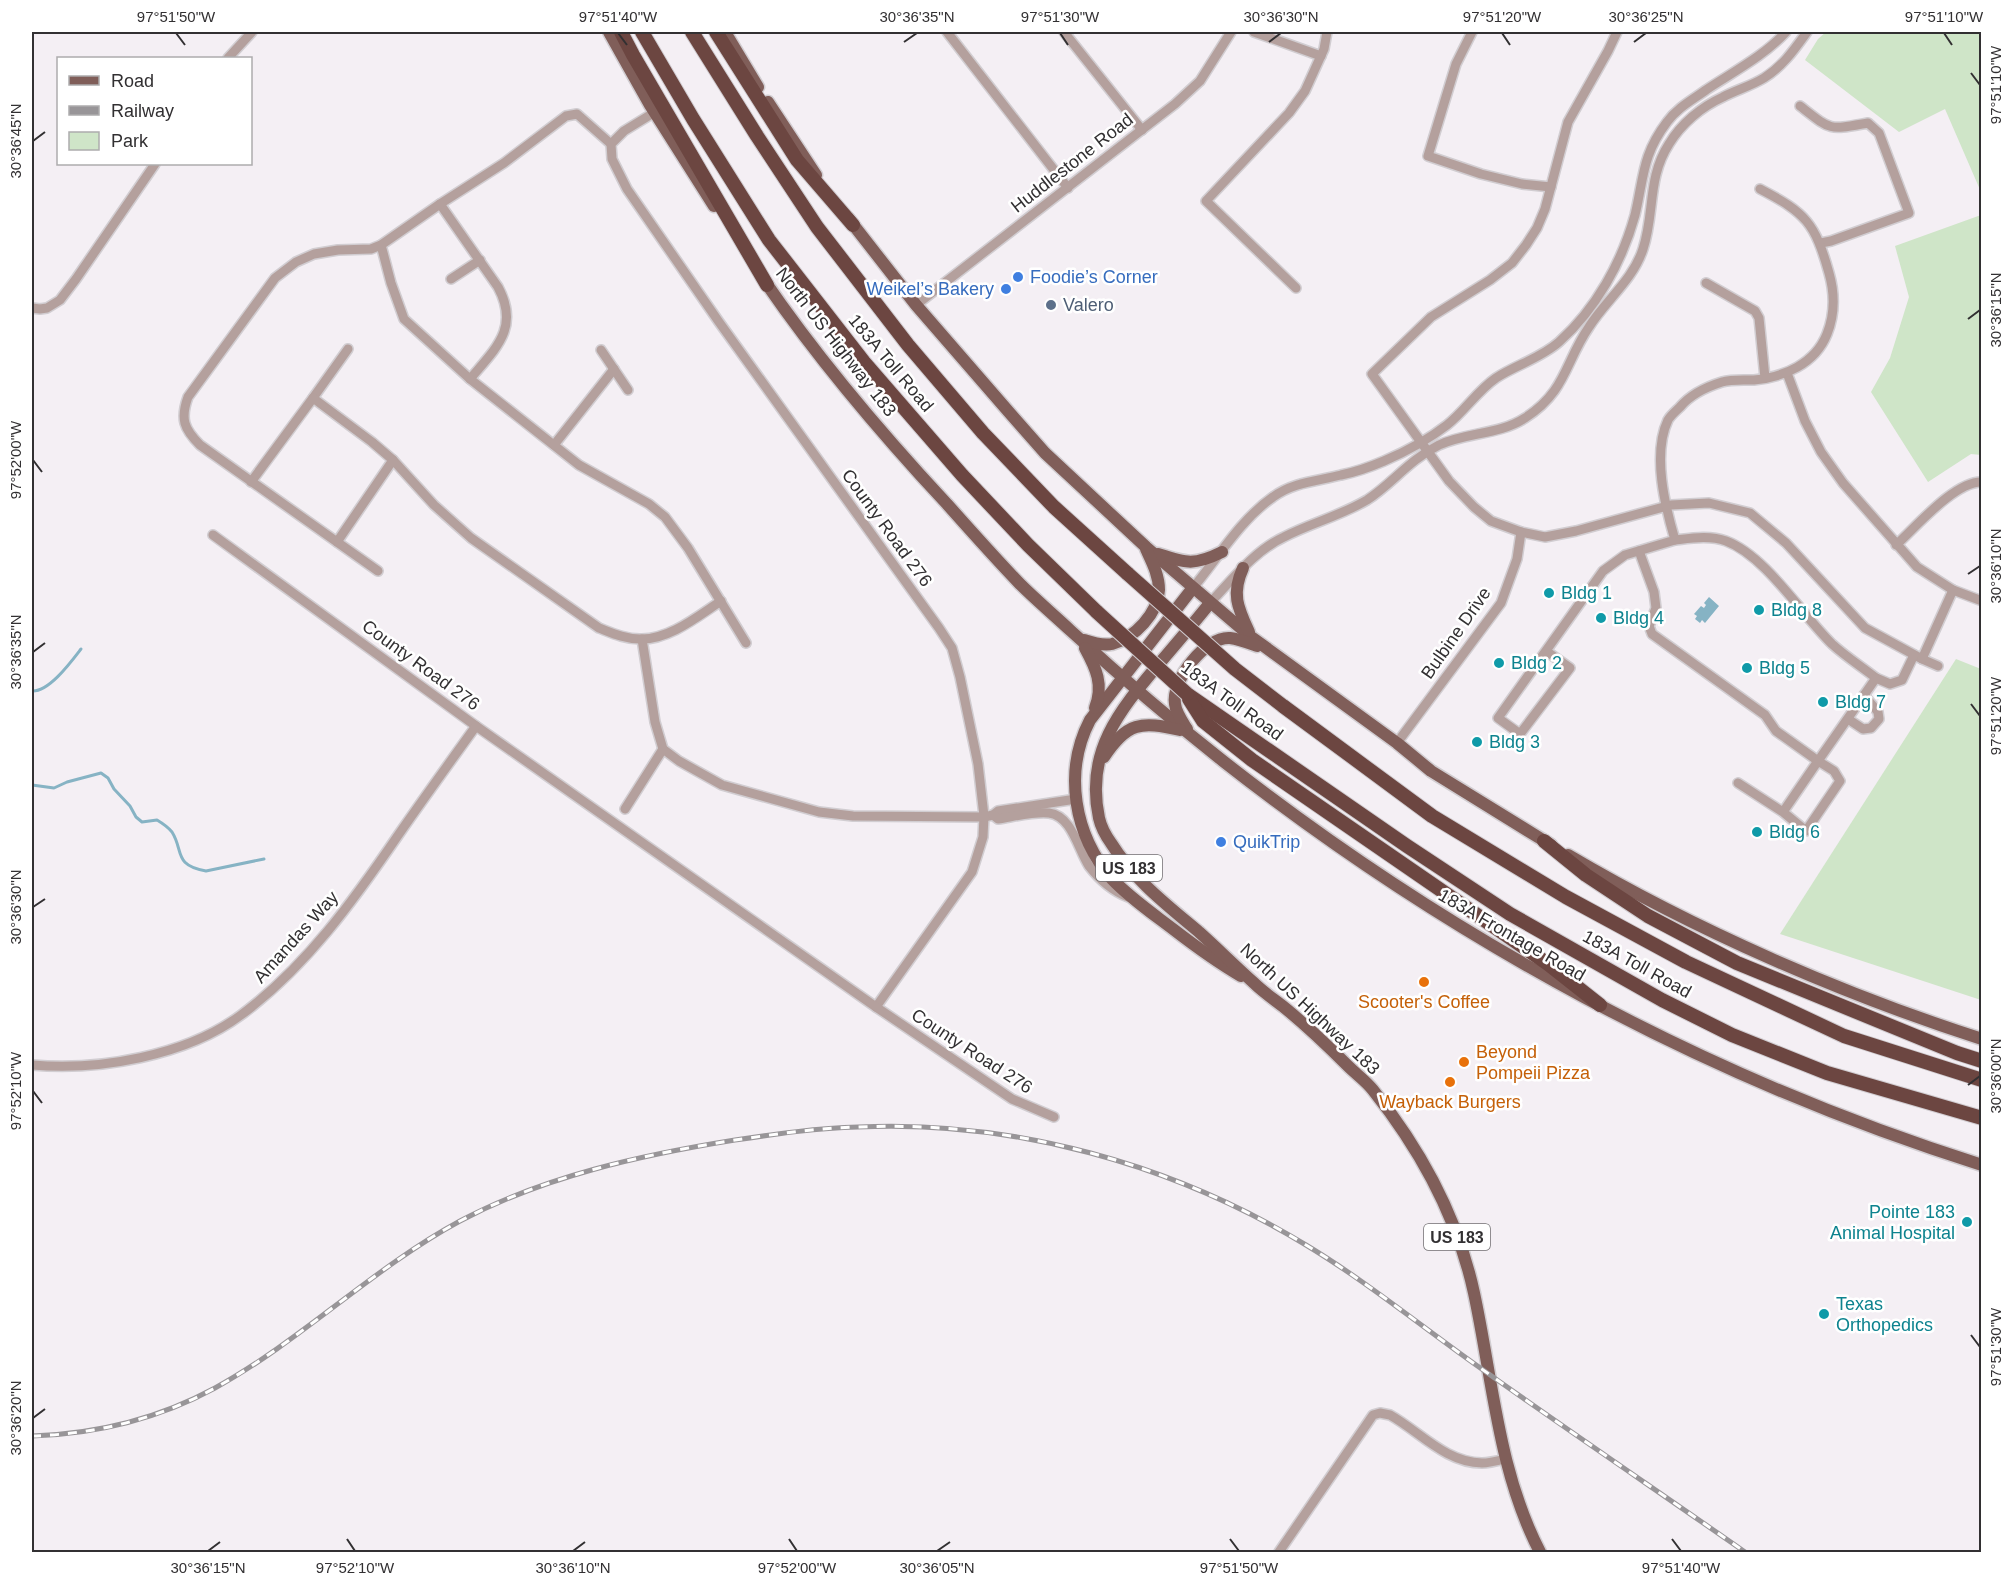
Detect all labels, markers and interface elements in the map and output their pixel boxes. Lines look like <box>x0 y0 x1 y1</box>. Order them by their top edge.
text: 97°51'50"W <box>137 8 216 25</box>
text: 97°51'40"W <box>579 8 658 25</box>
text: 30°36'35"N <box>879 8 955 25</box>
text: 97°51'30"W <box>1021 8 1100 25</box>
text: 30°36'30"N <box>1243 8 1319 25</box>
text: 97°51'20"W <box>1463 8 1542 25</box>
text: 30°36'25"N <box>1608 8 1684 25</box>
text: 97°51'10"W <box>1905 8 1984 25</box>
text: 97°51'10"W <box>1987 45 2004 124</box>
legend <box>57 57 252 165</box>
text: Road <box>111 71 154 91</box>
text: Railway <box>111 101 174 121</box>
text: 30°36'45"N <box>7 103 24 179</box>
street label: Huddlestone Road <box>1007 109 1137 217</box>
text: Park <box>111 131 149 151</box>
street label: North US Highway 183 <box>772 264 900 420</box>
place label: Foodie’s Corner <box>1030 267 1158 287</box>
marker: Foodie’s Corner <box>1011 270 1025 284</box>
text: 30°36'15"N <box>1987 272 2004 348</box>
place label: Weikel’s Bakery <box>867 279 994 299</box>
marker: Weikel’s Bakery <box>999 282 1013 296</box>
place label: Valero <box>1063 295 1114 315</box>
marker: Valero <box>1044 298 1058 312</box>
street label: 183A Toll Road <box>845 310 937 416</box>
text: 97°52'00"W <box>7 420 24 499</box>
street label: County Road 276 <box>838 465 936 591</box>
text: 30°36'10"N <box>1987 528 2004 604</box>
street label: Bulbine Drive <box>1417 583 1495 683</box>
place label: Bldg 1 <box>1561 583 1612 603</box>
marker: Bldg 1 <box>1542 586 1556 600</box>
place label: Bldg 8 <box>1771 600 1822 620</box>
marker: Bldg 8 <box>1752 603 1766 617</box>
place label: Bldg 4 <box>1613 608 1664 628</box>
marker: Bldg 4 <box>1594 611 1608 625</box>
text: 30°36'35"N <box>7 614 24 690</box>
street label: County Road 276 <box>358 616 484 714</box>
place label: Bldg 2 <box>1511 653 1562 673</box>
marker: Bldg 2 <box>1492 656 1506 670</box>
street label: 183A Toll Road <box>1177 657 1287 745</box>
place label: Bldg 5 <box>1759 658 1810 678</box>
marker: Bldg 5 <box>1740 661 1754 675</box>
text: 97°51'20"W <box>1987 676 2004 755</box>
place label: Bldg 7 <box>1835 692 1886 712</box>
marker: Bldg 7 <box>1816 695 1830 709</box>
place label: Bldg 3 <box>1489 732 1540 752</box>
marker: Bldg 3 <box>1470 735 1484 749</box>
place label: Bldg 6 <box>1769 822 1820 842</box>
marker: Bldg 6 <box>1750 825 1764 839</box>
place label: QuikTrip <box>1233 832 1300 852</box>
marker: QuikTrip <box>1214 835 1228 849</box>
road number: US 183 <box>1096 855 1162 881</box>
text: 30°36'30"N <box>7 869 24 945</box>
street label: 183A Frontage Road <box>1435 885 1589 985</box>
street label: Amandas Way <box>250 887 342 987</box>
street label: 183A Toll Road <box>1579 926 1695 1002</box>
street label: North US Highway 183 <box>1236 939 1384 1079</box>
marker: Scooter's Coffee <box>1417 975 1431 989</box>
place label: Scooter's Coffee <box>1358 992 1490 1012</box>
street label: County Road 276 <box>908 1004 1036 1098</box>
text: 30°36'00"N <box>1987 1038 2004 1114</box>
place label: Beyond Pompeii Pizza <box>1476 1042 1591 1083</box>
text: 97°52'10"W <box>7 1051 24 1130</box>
marker: Beyond Pompeii Pizza <box>1457 1055 1471 1069</box>
marker: Wayback Burgers <box>1443 1075 1457 1089</box>
place label: Wayback Burgers <box>1379 1092 1521 1112</box>
place label: Pointe 183 Animal Hospital <box>1830 1202 1955 1243</box>
marker: Pointe 183 Animal Hospital <box>1960 1215 1974 1229</box>
road number: US 183 <box>1424 1224 1490 1250</box>
place label: Texas Orthopedics <box>1836 1294 1933 1335</box>
marker: Texas Orthopedics <box>1817 1307 1831 1321</box>
text: 97°51'30"W <box>1987 1307 2004 1386</box>
text: 30°36'20"N <box>7 1380 24 1456</box>
text: 30°36'15"N <box>170 1559 246 1576</box>
text: 97°52'10"W <box>316 1559 395 1576</box>
text: 30°36'10"N <box>535 1559 611 1576</box>
text: 97°52'00"W <box>758 1559 837 1576</box>
text: 30°36'05"N <box>899 1559 975 1576</box>
text: 97°51'50"W <box>1200 1559 1279 1576</box>
text: 97°51'40"W <box>1642 1559 1721 1576</box>

